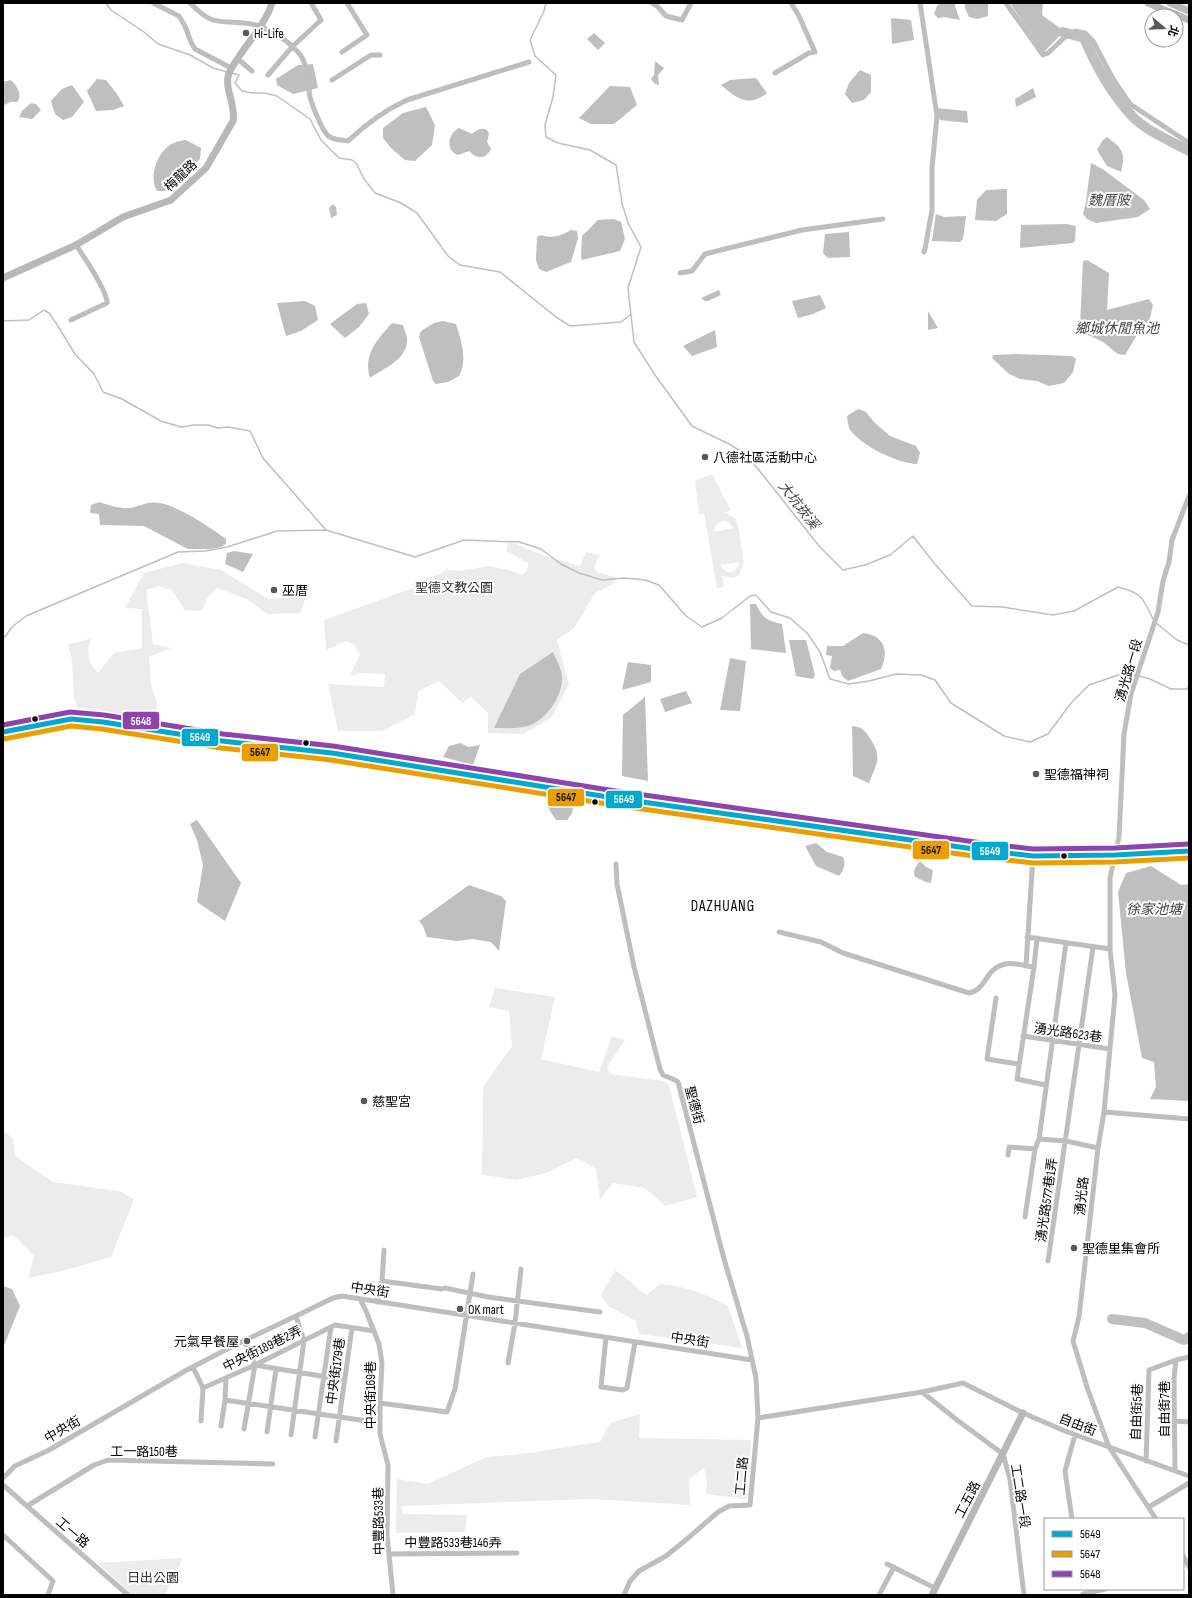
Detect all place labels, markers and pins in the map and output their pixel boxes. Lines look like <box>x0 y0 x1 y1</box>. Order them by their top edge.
place label: Hi-Life <box>254 26 284 42</box>
marker: Hi-Life <box>241 28 251 38</box>
place label: 八德社區活動中心 <box>713 450 817 466</box>
marker: 八德社區活動中心 <box>700 452 710 462</box>
place label: 巫厝 <box>282 583 308 599</box>
marker: 巫厝 <box>269 585 279 595</box>
unlabelled marker <box>30 714 40 724</box>
unlabelled marker <box>301 738 311 748</box>
place label: 聖德福神祠 <box>1044 767 1109 783</box>
marker: 聖德福神祠 <box>1031 769 1041 779</box>
unlabelled marker <box>590 797 600 807</box>
unlabelled marker <box>1059 851 1069 861</box>
place label: 慈聖宮 <box>372 1094 411 1110</box>
marker: 慈聖宮 <box>359 1096 369 1106</box>
place label: 聖德里集會所 <box>1082 1241 1160 1257</box>
marker: 聖德里集會所 <box>1069 1243 1079 1253</box>
place label: OK mart <box>468 1302 504 1318</box>
marker: OK mart <box>455 1304 465 1314</box>
place label: 元氣早餐屋 <box>174 1334 239 1350</box>
marker: 元氣早餐屋 <box>242 1336 252 1346</box>

